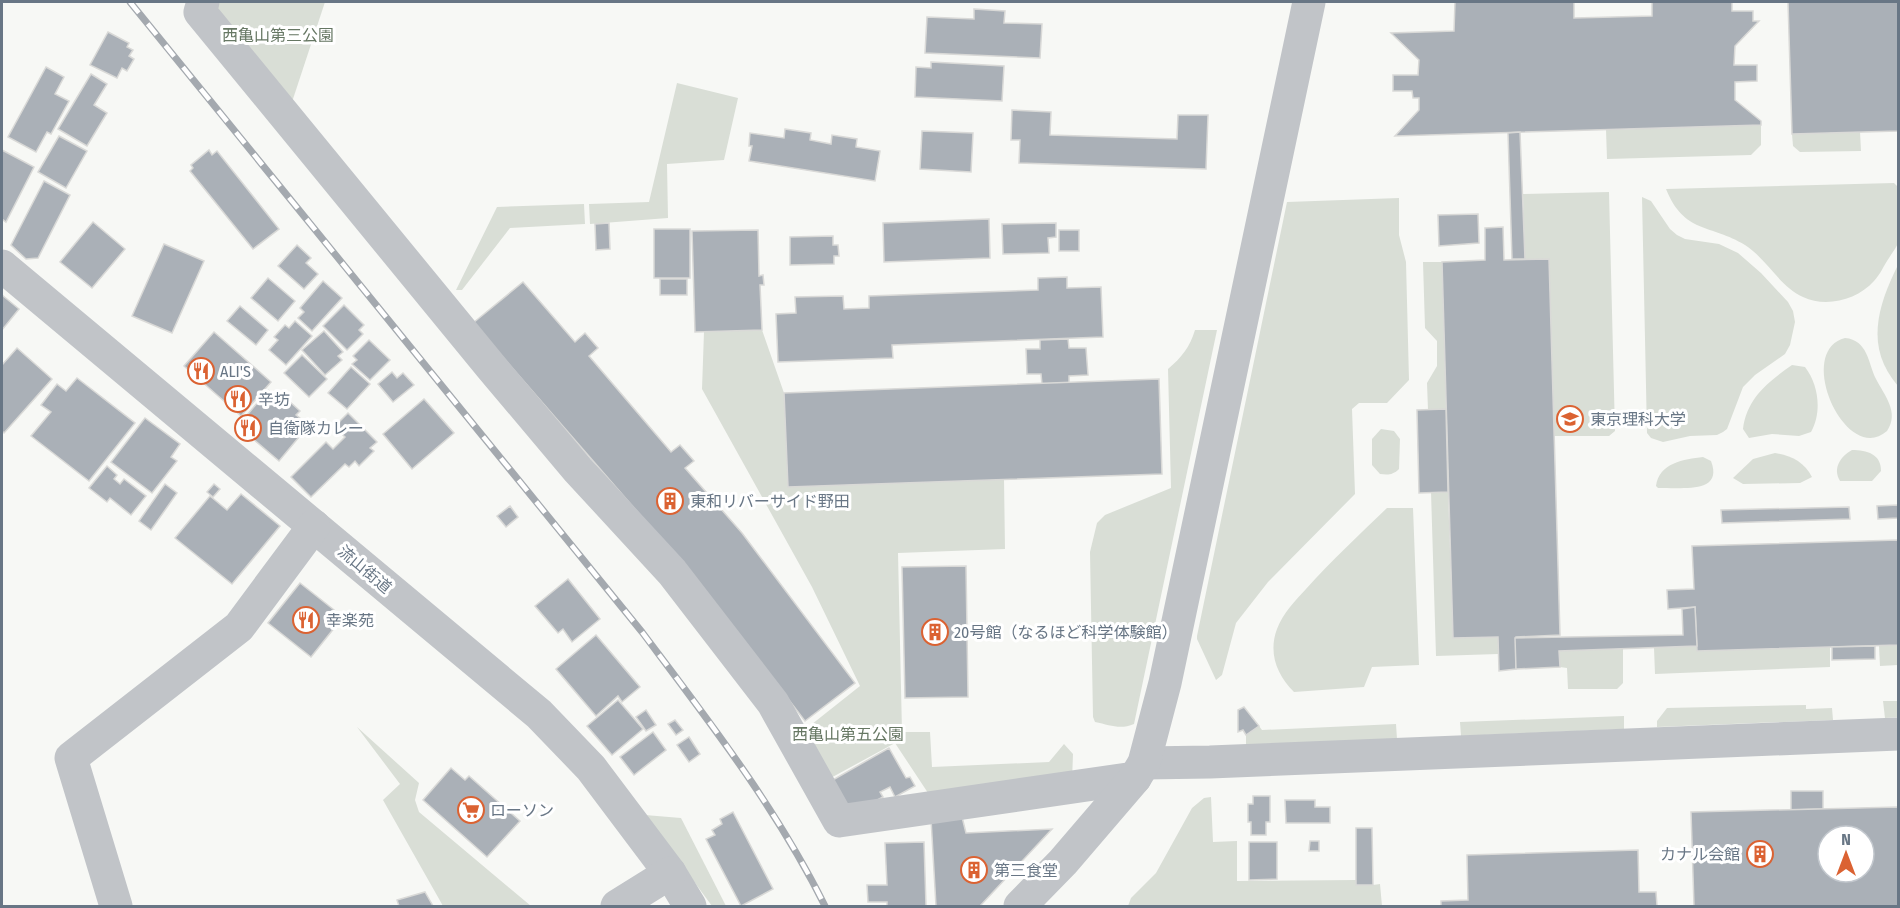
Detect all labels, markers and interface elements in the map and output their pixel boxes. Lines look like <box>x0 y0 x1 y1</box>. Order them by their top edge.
park label: 西亀山第三公園 <box>222 26 334 45</box>
restaurant icon: ALI'S <box>186 356 216 386</box>
place label: ALI'S <box>220 362 251 381</box>
restaurant icon: 辛坊 <box>223 384 253 414</box>
place label: 辛坊 <box>258 390 290 409</box>
school or university icon: 東京理科大学 <box>1555 404 1585 434</box>
place label: 東京理科大学 <box>1590 410 1686 429</box>
restaurant icon: 自衛隊カレー <box>233 413 263 443</box>
place label: 自衛隊カレー <box>268 419 364 438</box>
building icon: 東和リバーサイド野田 <box>655 486 685 516</box>
place label: 東和リバーサイド野田 <box>690 492 850 511</box>
street label: 流山街道 <box>334 542 395 597</box>
restaurant icon: 幸楽苑 <box>291 605 321 635</box>
place label: 幸楽苑 <box>326 611 374 630</box>
building icon: 20号館（なるほど科学体験館） <box>920 617 950 647</box>
place label: 20号館（なるほど科学体験館） <box>954 623 1177 642</box>
park label: 西亀山第五公園 <box>792 725 904 744</box>
supermarket icon: ローソン <box>456 795 486 825</box>
place label: ローソン <box>490 801 554 820</box>
north arrow <box>1816 824 1876 884</box>
text: N <box>1841 830 1851 849</box>
building icon: カナル会館 <box>1745 839 1775 869</box>
place label: カナル会館 <box>1660 845 1740 864</box>
building icon: 第三食堂 <box>959 855 989 885</box>
place label: 第三食堂 <box>994 861 1058 880</box>

